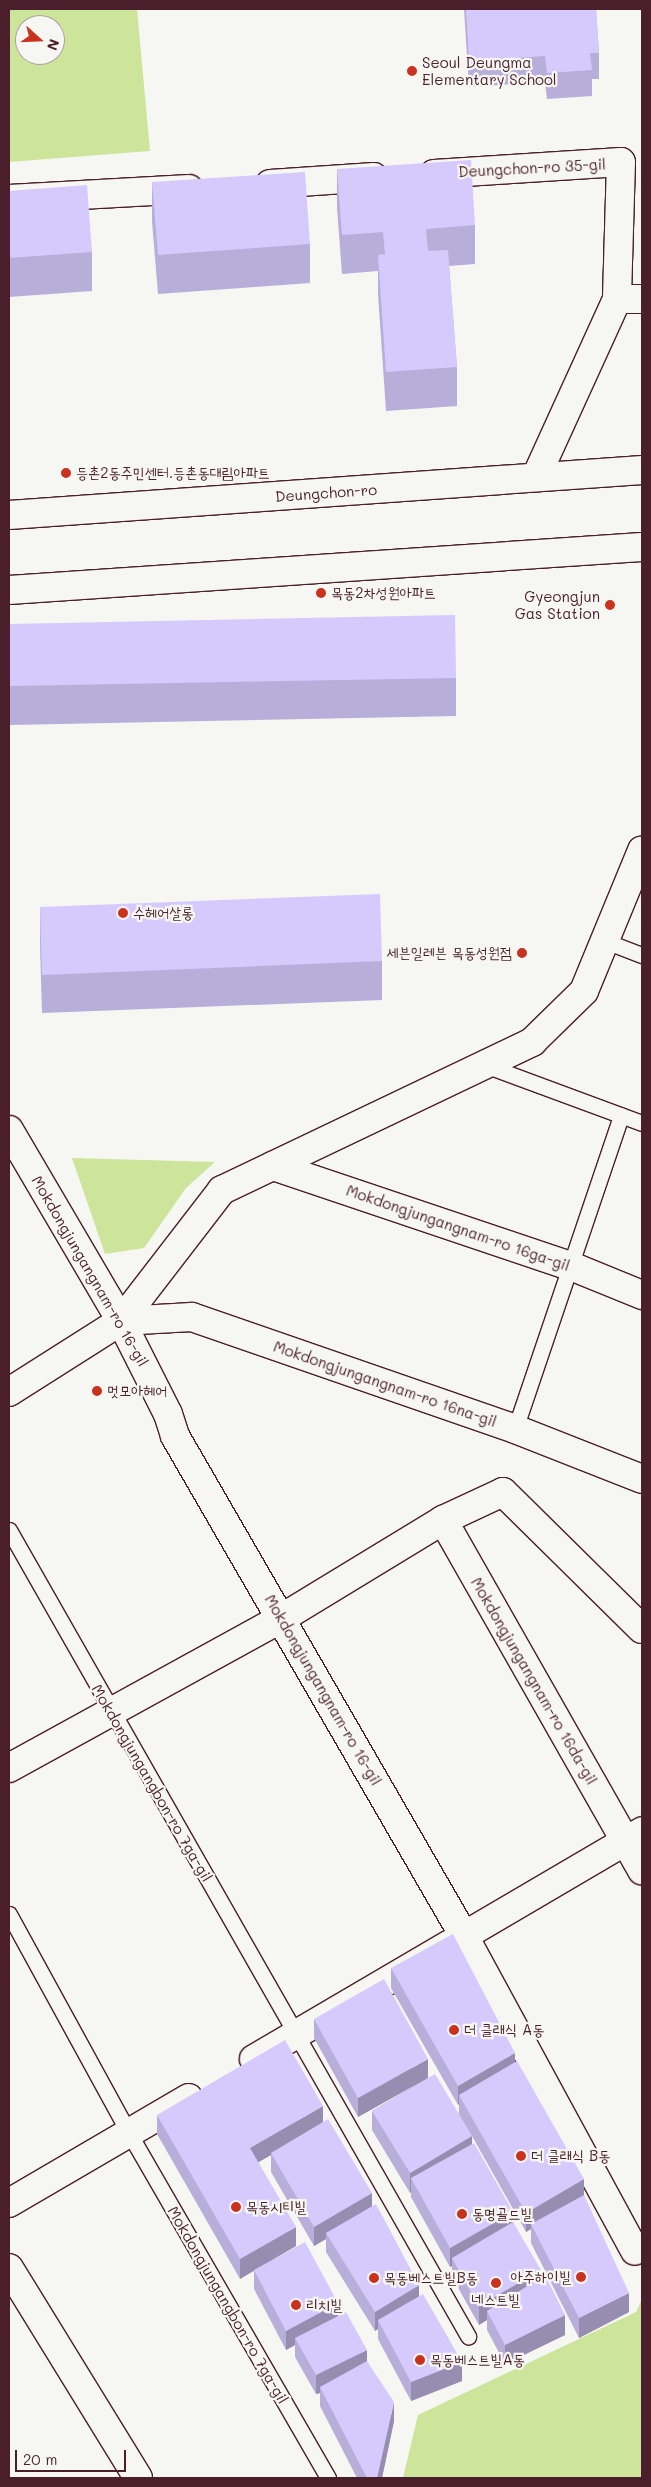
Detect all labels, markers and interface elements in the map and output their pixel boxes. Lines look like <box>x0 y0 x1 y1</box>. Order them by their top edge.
north arrow <box>15 15 65 65</box>
text: N <box>43 37 64 53</box>
place label: Seoul Deungma Elementary School <box>422 53 557 88</box>
marker: Seoul Deungma Elementary School <box>406 65 418 77</box>
street label: Deungchon-ro 35-gil <box>458 155 606 181</box>
place label: 등촌2동주민센터.등촌동대림아파트 <box>76 464 270 482</box>
marker: 등촌2동주민센터.등촌동대림아파트 <box>60 467 72 479</box>
street label: Deungchon-ro <box>274 480 378 506</box>
place label: 목동2차성원아파트 <box>331 584 436 602</box>
marker: 목동2차성원아파트 <box>315 587 327 599</box>
place label: Gyeongjun Gas Station <box>515 587 600 622</box>
marker: Gyeongjun Gas Station <box>604 599 616 611</box>
place label: 수헤어살롱 <box>133 904 193 922</box>
marker: 수헤어살롱 <box>117 907 129 919</box>
place label: 세븐일레븐 목동성원점 <box>386 944 512 962</box>
marker: 세븐일레븐 목동성원점 <box>516 947 528 959</box>
street label: Mokdongjungangnam-ro 16-gil <box>28 1172 152 1370</box>
street label: Mokdongjungangnam-ro 16ga-gil <box>344 1181 572 1275</box>
street label: Mokdongjungangnam-ro 16na-gil <box>271 1337 499 1431</box>
place label: 멋모아헤어 <box>107 1382 167 1400</box>
marker: 멋모아헤어 <box>91 1385 103 1397</box>
street label: Mokdongjungangnam-ro 16da-gil <box>467 1574 601 1788</box>
street label: Mokdongjungangnam-ro 16-gil <box>261 1591 385 1789</box>
street label: Mokdongjungangbon-ro 7ga-gil <box>88 1681 216 1885</box>
place label: 더 클래식 A동 <box>464 2021 544 2039</box>
marker: 더 클래식 A동 <box>448 2024 460 2036</box>
place label: 더 클래식 B동 <box>531 2147 610 2165</box>
marker: 더 클래식 B동 <box>515 2150 527 2162</box>
place label: 목동시티빌 <box>246 2198 306 2216</box>
marker: 목동시티빌 <box>230 2201 242 2213</box>
street label: Mokdongjungangbon-ro 7ga-gil <box>164 2203 292 2407</box>
place label: 동명골드빌 <box>472 2205 532 2223</box>
marker: 동명골드빌 <box>456 2208 468 2220</box>
place label: 아주하이빌 <box>511 2268 571 2286</box>
place label: 목동베스트빌B동 <box>384 2269 478 2287</box>
marker: 아주하이빌 <box>575 2271 587 2283</box>
marker: 목동베스트빌B동 <box>368 2272 380 2284</box>
marker: 네스트빌 <box>490 2277 502 2289</box>
place label: 네스트빌 <box>472 2291 520 2309</box>
place label: 리치빌 <box>306 2296 342 2314</box>
marker: 리치빌 <box>290 2299 302 2311</box>
place label: 목동베스트빌A동 <box>430 2351 525 2369</box>
marker: 목동베스트빌A동 <box>414 2354 426 2366</box>
scale bar <box>18 2440 129 2472</box>
text: 20 m <box>23 2449 57 2469</box>

